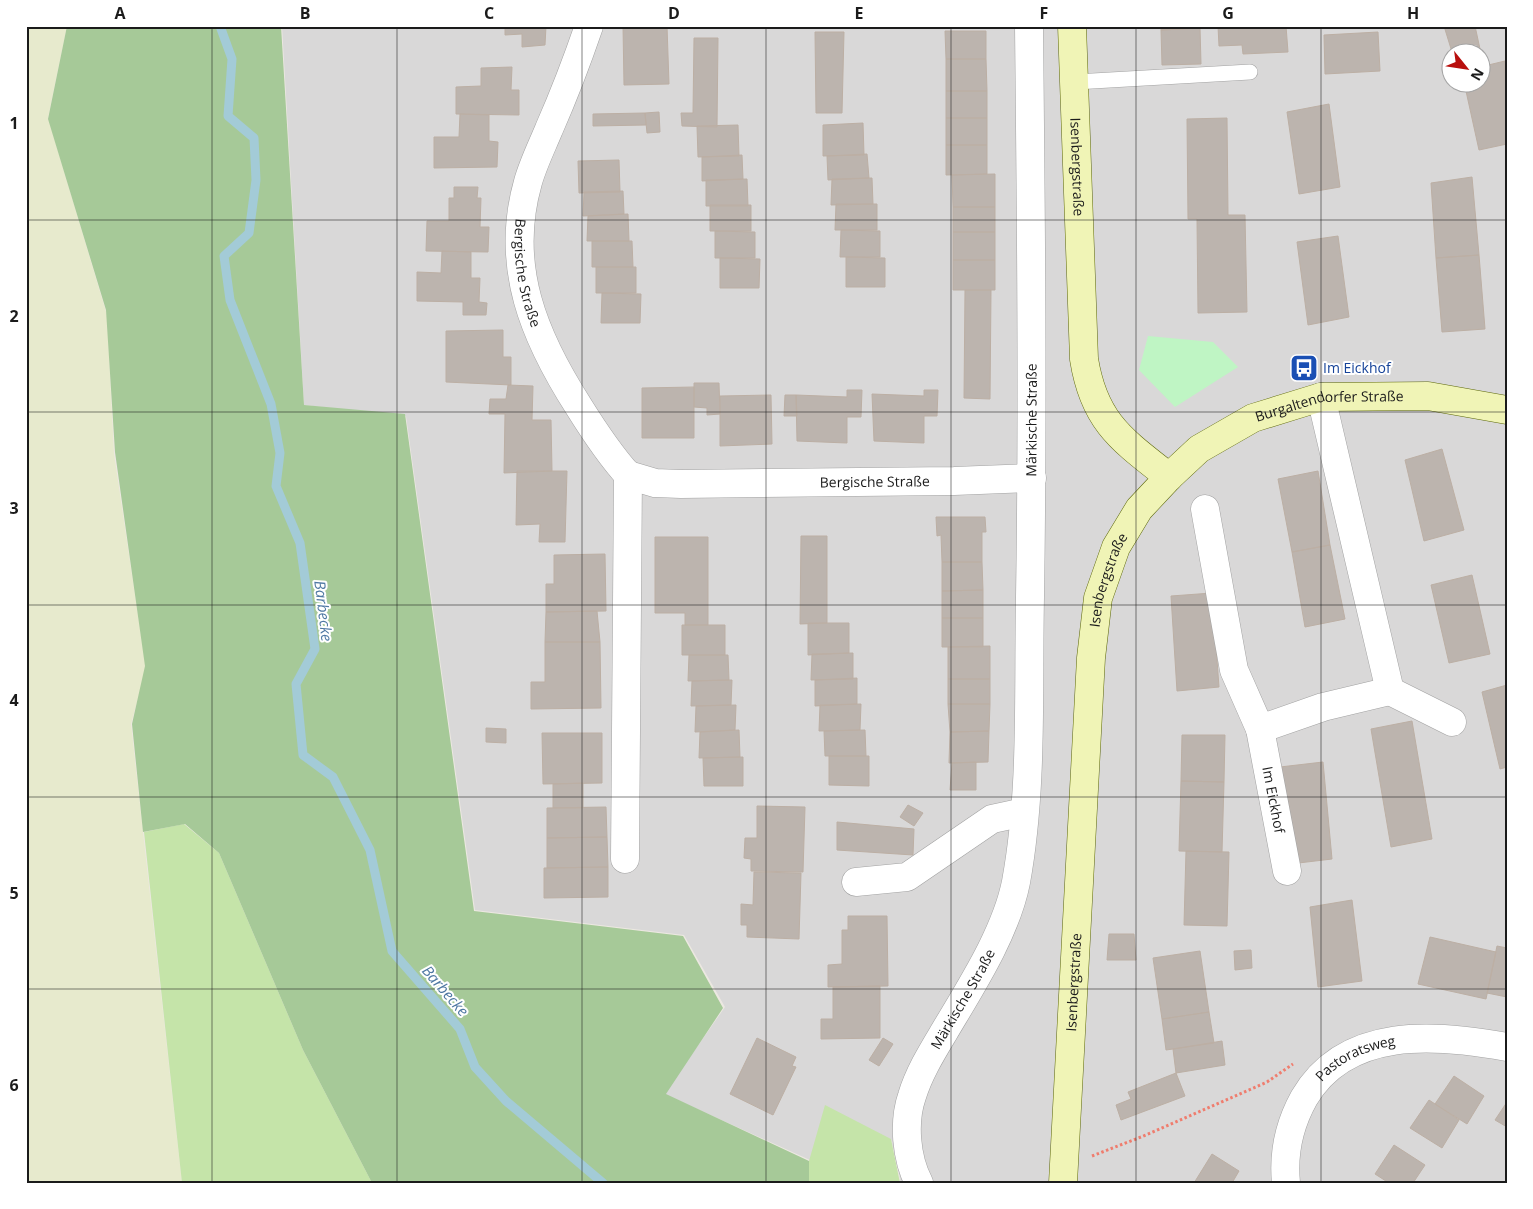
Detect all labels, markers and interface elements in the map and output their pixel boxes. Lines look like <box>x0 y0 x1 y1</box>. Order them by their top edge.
text: A <box>114 2 126 24</box>
text: B <box>300 2 310 24</box>
text: C <box>484 2 494 24</box>
text: D <box>668 2 680 24</box>
text: E <box>855 2 864 24</box>
text: F <box>1040 2 1048 24</box>
text: G <box>1222 2 1234 24</box>
text: H <box>1407 2 1419 24</box>
north arrow <box>1440 42 1490 92</box>
text: N <box>1467 65 1489 84</box>
text: 1 <box>9 112 19 134</box>
street label: Isenbergstraße <box>1066 117 1089 217</box>
street label: Bergische Straße <box>510 218 546 330</box>
text: 2 <box>9 305 19 327</box>
bus stop icon: Im Eickhof <box>1289 353 1319 383</box>
place label: Im Eickhof <box>1323 358 1392 377</box>
street label: Märkische Straße <box>1021 363 1041 477</box>
street label: Burgaltendorfer Straße <box>1252 386 1404 426</box>
street label: Bergische Straße <box>820 471 930 491</box>
text: 3 <box>9 497 19 519</box>
street label: Isenbergstraße <box>1085 529 1132 628</box>
water label: Barbecke <box>310 579 338 643</box>
text: 4 <box>9 689 19 711</box>
street label: Im Eickhof <box>1258 765 1290 836</box>
text: 5 <box>9 882 19 904</box>
street label: Isenbergstraße <box>1061 932 1085 1032</box>
street label: Märkische Straße <box>926 945 999 1053</box>
water label: Barbecke <box>418 961 474 1020</box>
street label: Pastoratsweg <box>1311 1031 1397 1085</box>
text: 6 <box>9 1074 19 1096</box>

